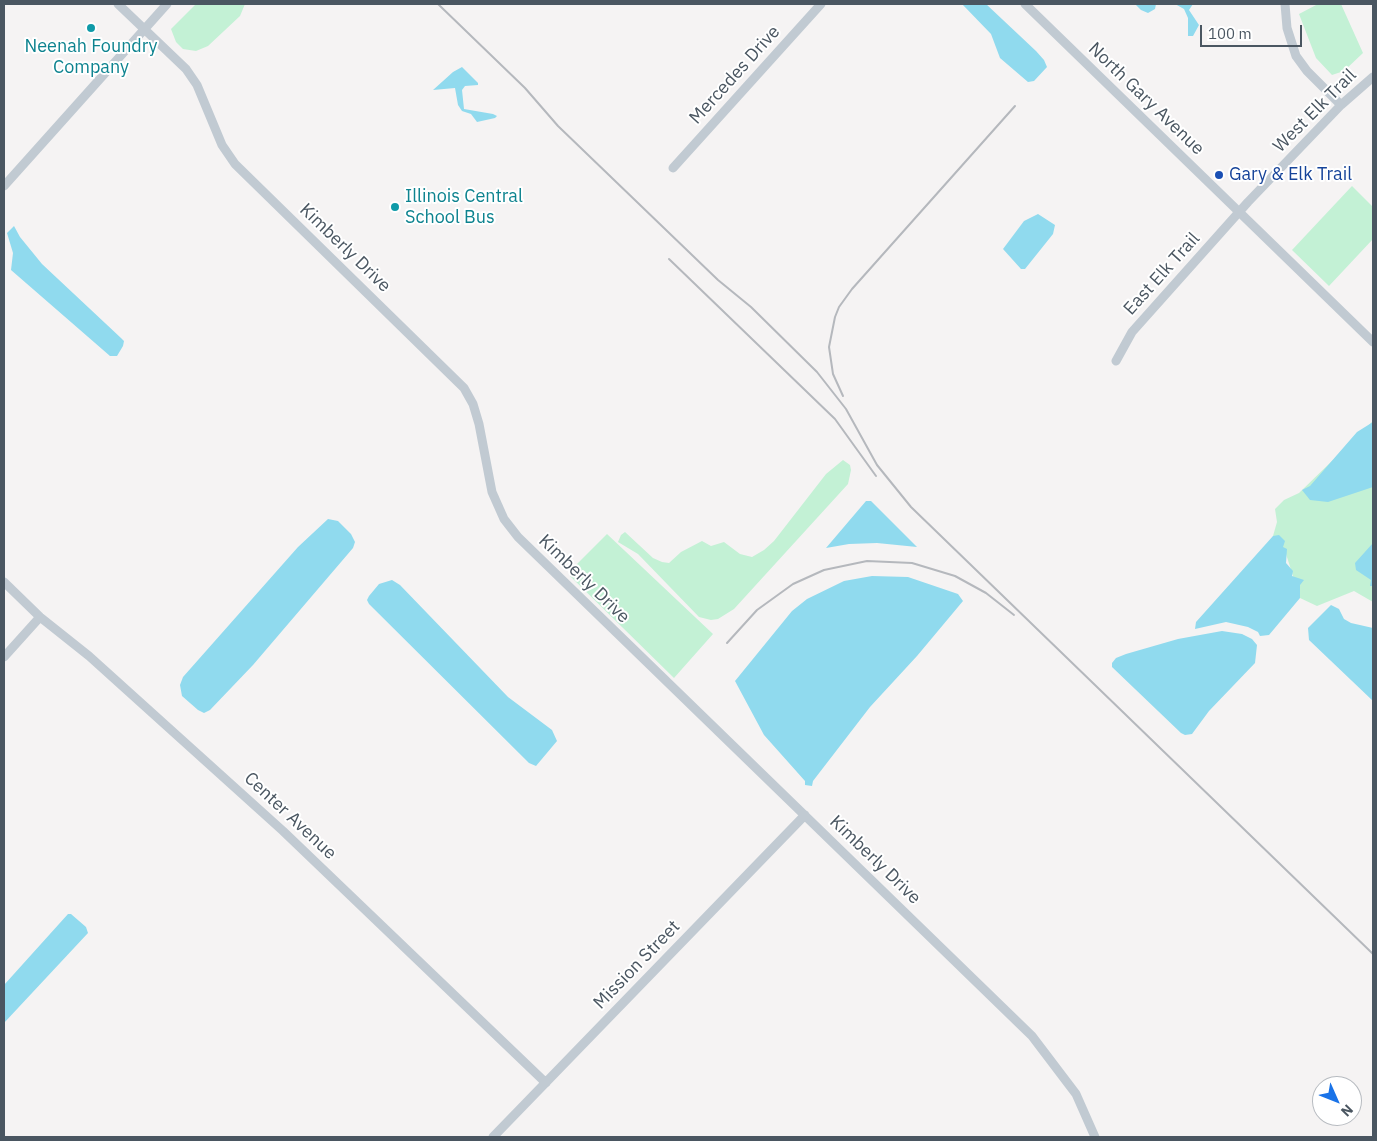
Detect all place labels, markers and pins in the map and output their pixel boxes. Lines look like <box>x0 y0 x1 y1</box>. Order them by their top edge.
marker: Neenah Foundry Company <box>85 22 97 34</box>
place label: Neenah Foundry Company <box>24 36 158 78</box>
place label: Gary & Elk Trail <box>1229 164 1352 186</box>
marker: Gary & Elk Trail <box>1213 169 1225 181</box>
place label: Illinois Central School Bus <box>405 186 523 228</box>
marker: Illinois Central School Bus <box>389 201 401 213</box>

